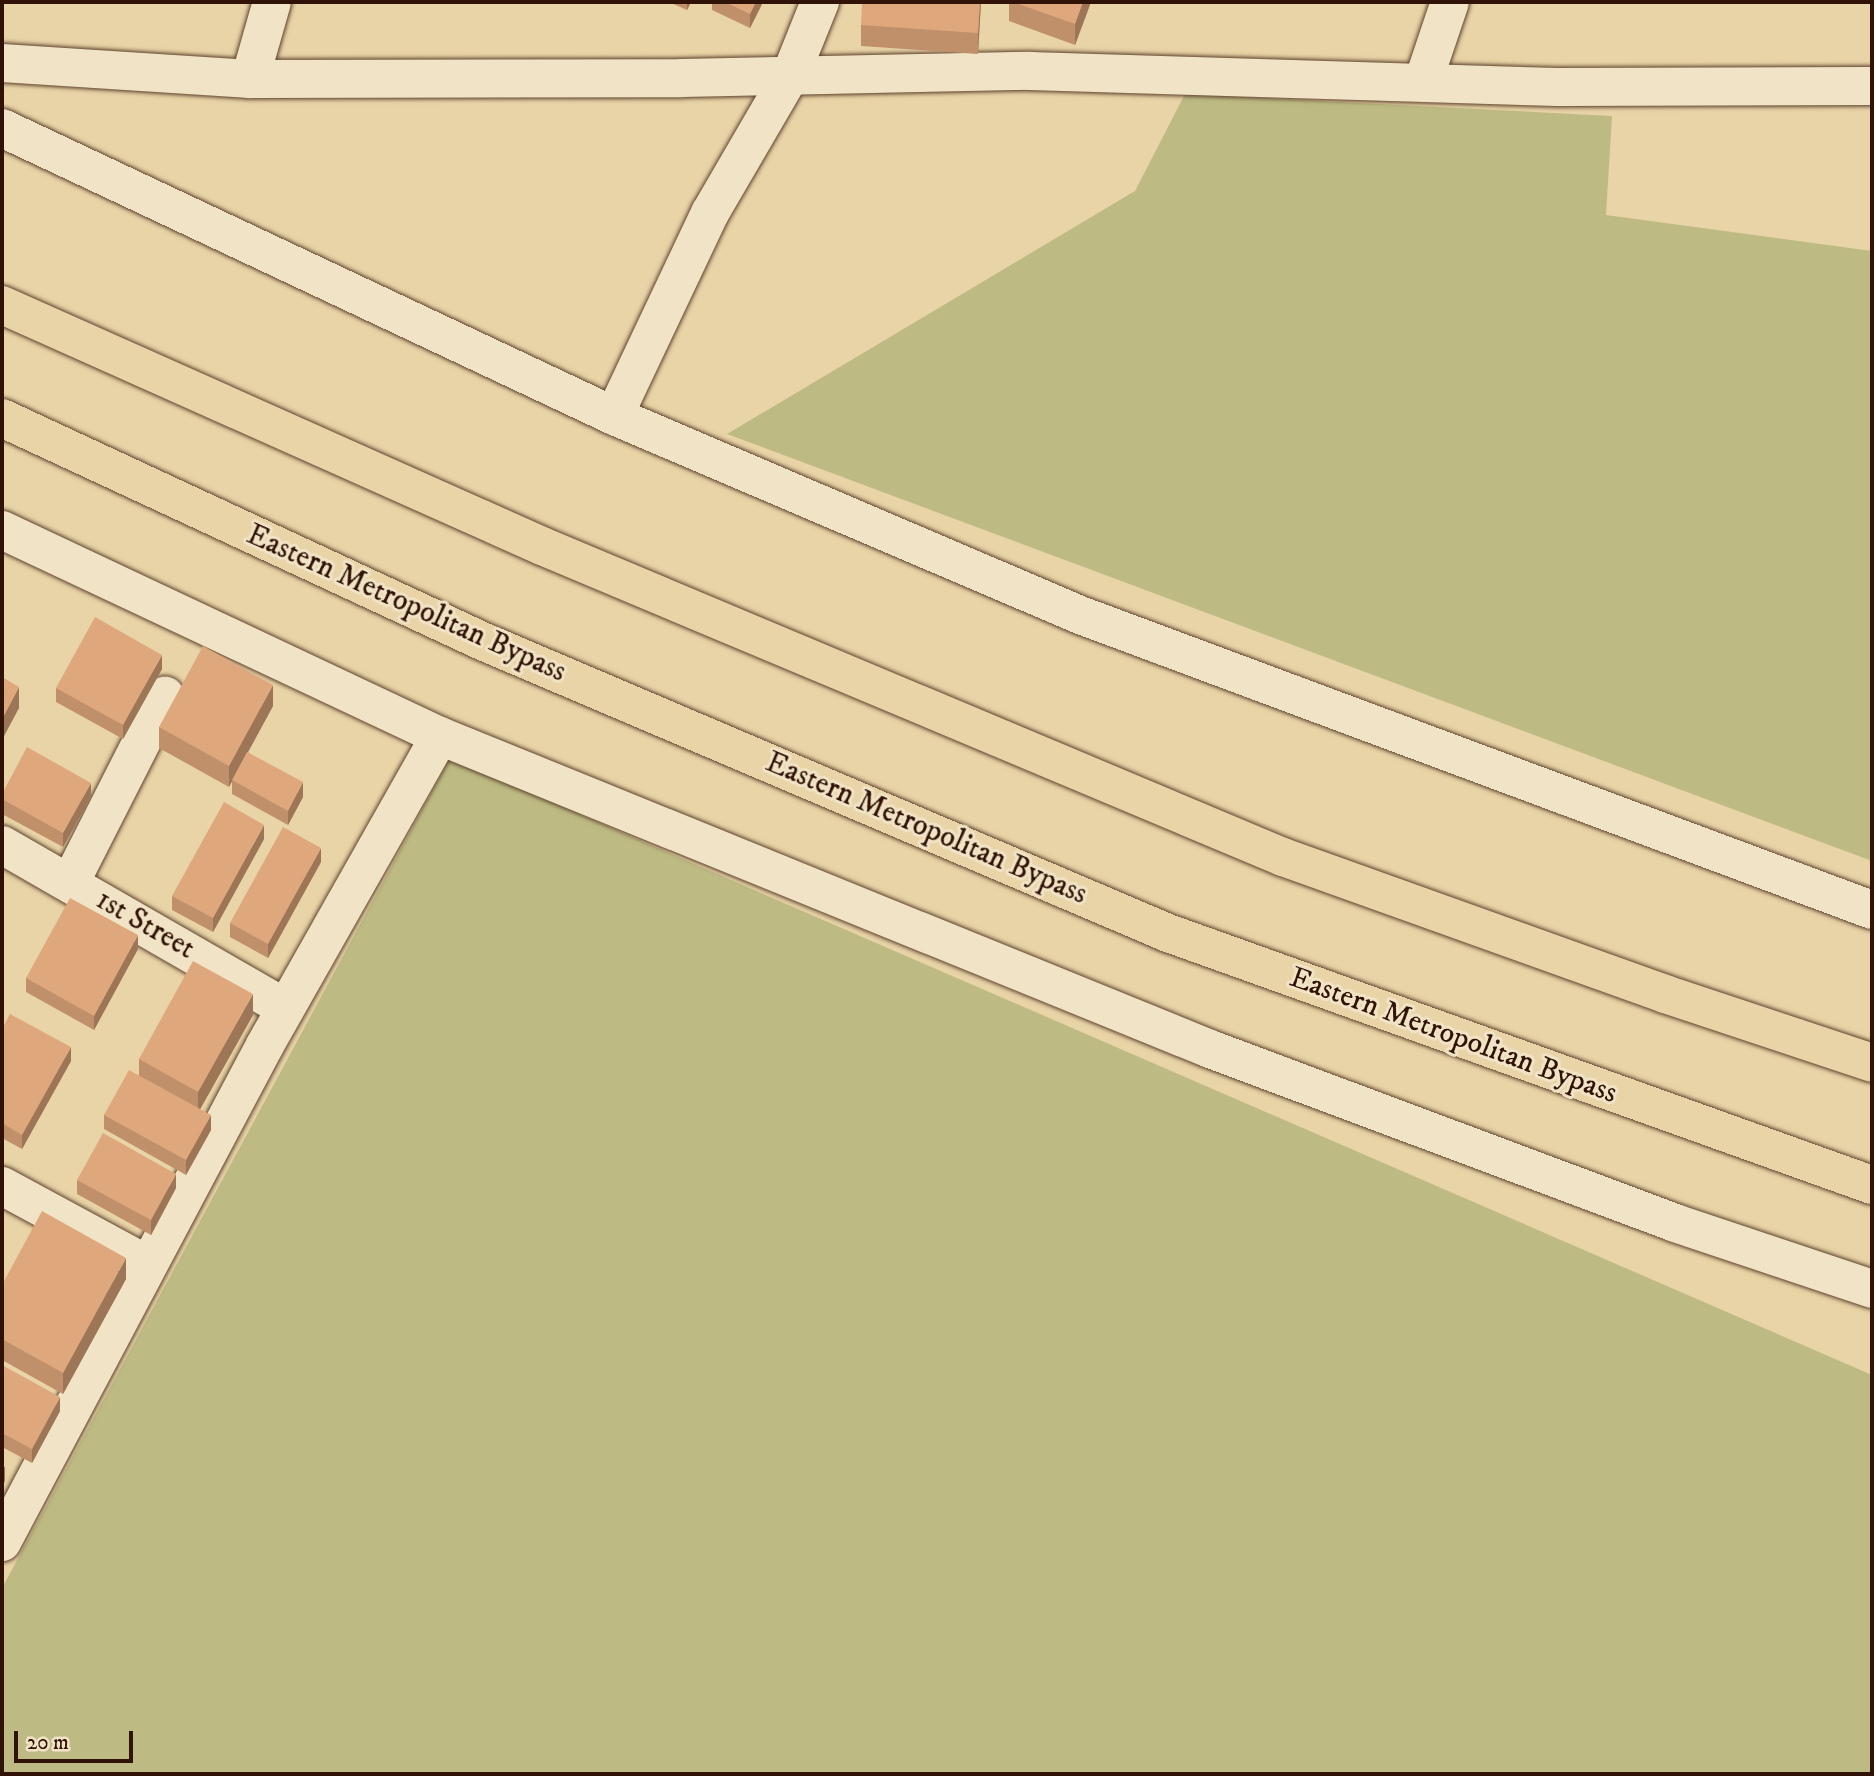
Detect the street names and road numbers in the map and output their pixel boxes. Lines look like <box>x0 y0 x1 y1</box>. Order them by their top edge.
street label: Eastern Metropolitan Bypass <box>241 517 571 691</box>
street label: Eastern Metropolitan Bypass <box>760 745 1092 913</box>
street label: 1st Street <box>89 882 201 968</box>
street label: Eastern Metropolitan Bypass <box>1284 960 1622 1112</box>

